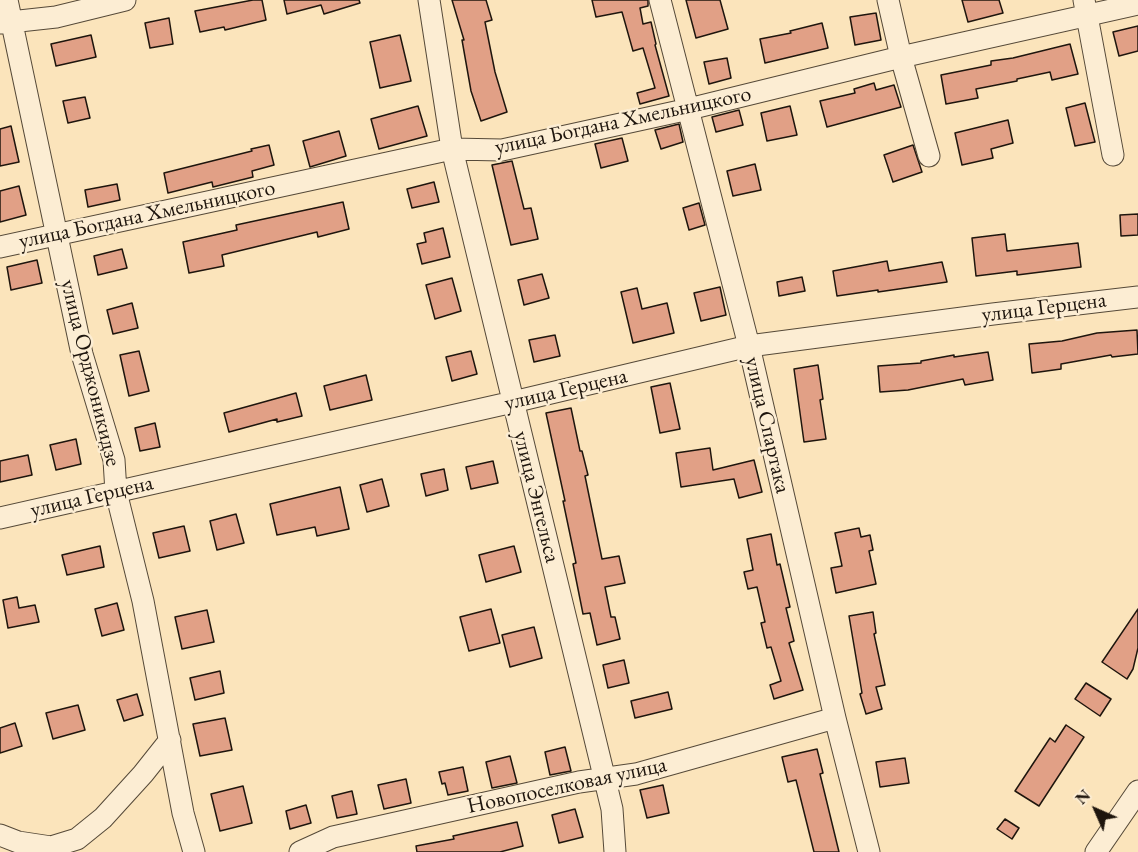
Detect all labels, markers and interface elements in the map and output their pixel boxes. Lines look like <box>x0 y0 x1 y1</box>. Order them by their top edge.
street label: улица Богдана Хмельницкого <box>492 81 754 161</box>
street label: улица Богдана Хмельницкого <box>16 175 278 255</box>
street label: улица Орджоникидзе <box>54 277 126 469</box>
street label: улица Герцена <box>980 287 1108 329</box>
street label: улица Спартака <box>738 354 796 496</box>
street label: улица Герцена <box>502 363 630 417</box>
street label: улица Энгельса <box>507 428 565 566</box>
street label: улица Герцена <box>28 470 156 524</box>
street label: Новопоселковая улица <box>465 752 669 820</box>
north arrow <box>1066 780 1126 840</box>
text: N <box>1071 785 1095 809</box>

